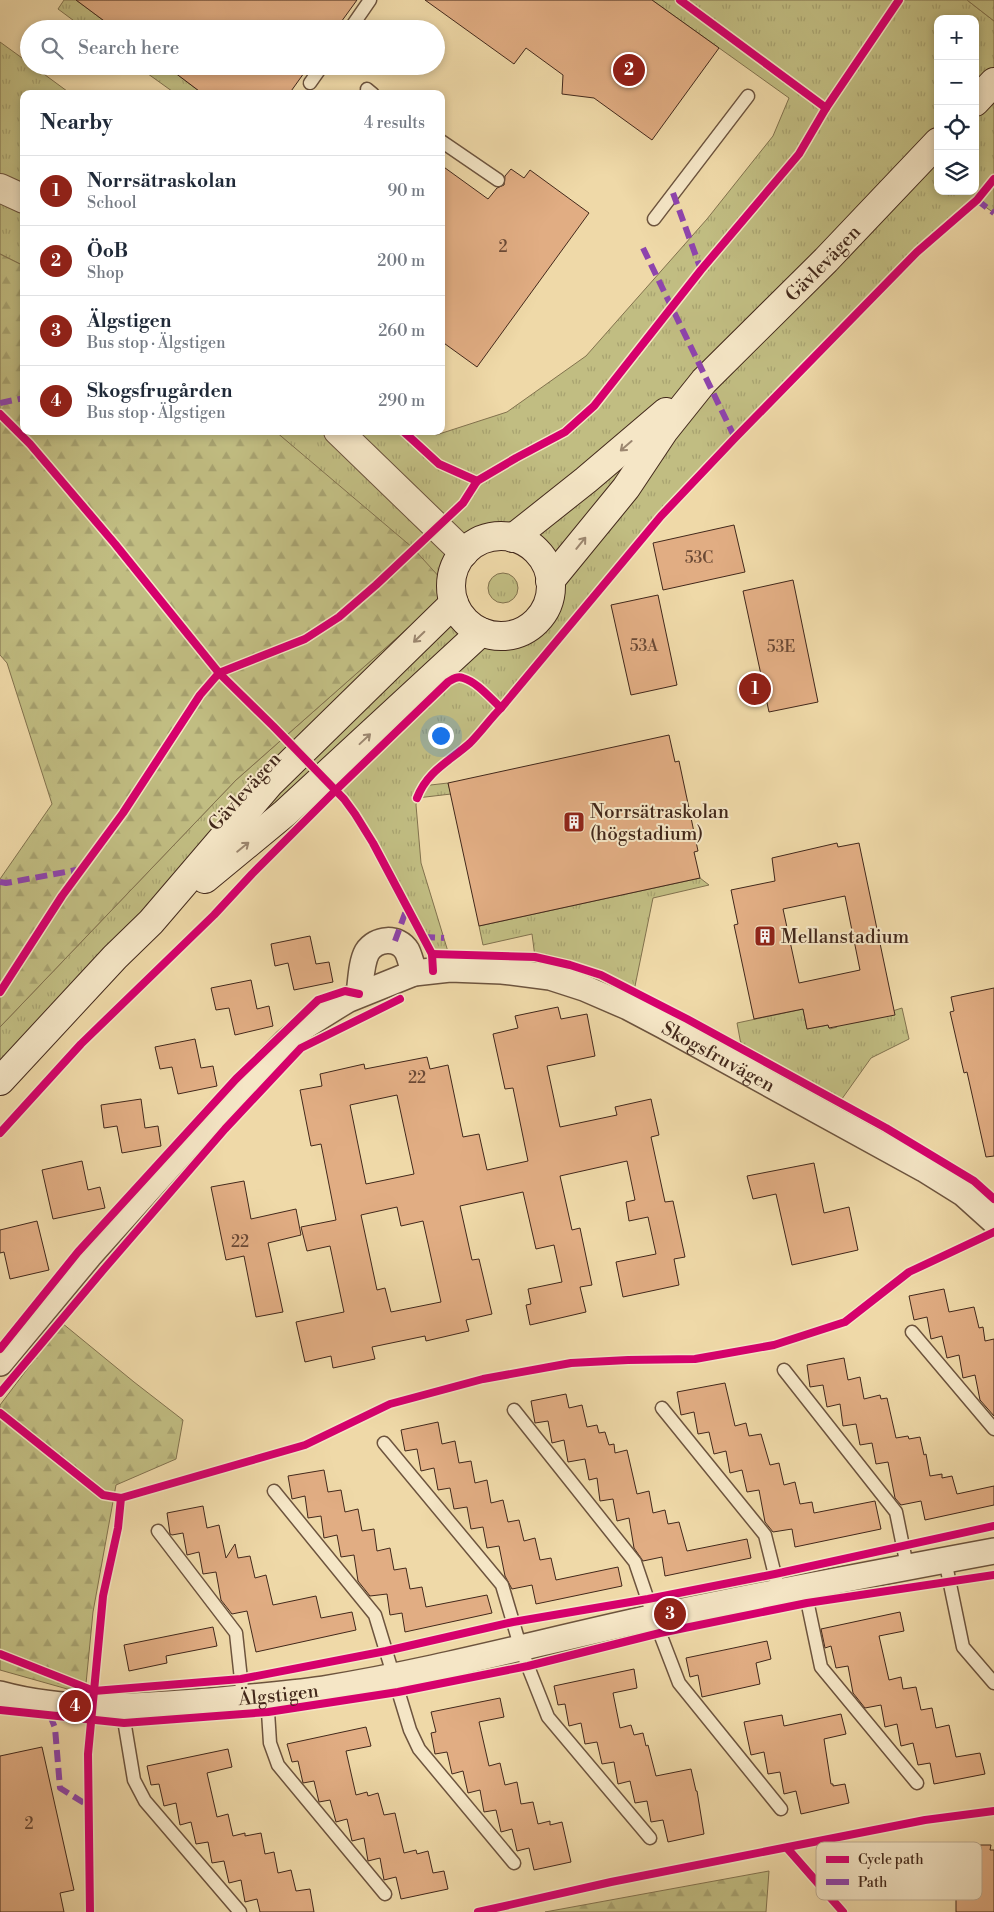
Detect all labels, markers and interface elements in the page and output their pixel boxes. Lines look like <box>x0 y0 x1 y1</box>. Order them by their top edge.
map controls <box>934 15 979 195</box>
button: + <box>934 15 979 60</box>
search box <box>20 20 445 75</box>
icon: search <box>38 34 66 62</box>
text: Search here <box>78 36 179 60</box>
pin: 2 <box>613 51 645 89</box>
button: − <box>934 60 979 105</box>
button: locate <box>934 105 979 150</box>
text: Nearby <box>40 110 113 136</box>
text: 4 results <box>364 113 425 133</box>
button: layers <box>934 150 979 195</box>
text: Norrsätraskolan <box>87 169 236 193</box>
text: 1 <box>52 181 60 201</box>
text: 90 m <box>387 181 425 201</box>
text: School <box>87 193 136 213</box>
street label: Gävlevägen <box>780 220 866 307</box>
house number: 2 <box>498 237 508 257</box>
text: ÖoB <box>87 239 128 263</box>
text: 2 <box>51 251 61 271</box>
text: 200 m <box>377 251 425 271</box>
text: Shop <box>87 263 124 283</box>
text: Älgstigen <box>87 309 171 333</box>
text: 3 <box>51 321 61 341</box>
text: 260 m <box>378 321 425 341</box>
text: Bus stop · Älgstigen <box>87 333 226 353</box>
text: Skogsfrugården <box>87 379 232 403</box>
text: 4 <box>51 391 61 411</box>
text: 290 m <box>378 391 425 411</box>
text: Bus stop · Älgstigen <box>87 403 226 423</box>
one-way arrow <box>620 440 633 452</box>
one-way arrow <box>576 537 587 550</box>
house number: 53C <box>685 548 713 568</box>
one-way arrow <box>412 631 425 643</box>
house number: 53A <box>630 636 659 656</box>
house number: 53E <box>767 637 795 657</box>
pin: 1 <box>739 670 771 708</box>
your location <box>428 723 454 749</box>
one-way arrow <box>358 734 371 745</box>
street label: Gävlevägen <box>203 747 286 836</box>
place label: Norrsätraskolan (högstadium) <box>590 800 729 846</box>
building icon: Norrsätraskolan (högstadium) <box>562 810 586 834</box>
one-way arrow <box>237 842 250 853</box>
building icon: Mellanstadium <box>753 924 777 948</box>
place label: Mellanstadium <box>781 925 910 949</box>
street label: Skogsfruvägen <box>657 1016 779 1098</box>
house number: 22 <box>408 1068 426 1088</box>
house number: 22 <box>231 1232 249 1252</box>
pin: 3 <box>654 1595 686 1633</box>
street label: Älgstigen <box>236 1679 320 1711</box>
pin: 4 <box>59 1687 91 1725</box>
house number: 2 <box>24 1814 34 1834</box>
legend <box>816 1842 982 1900</box>
text: Cycle path <box>858 1851 924 1869</box>
text: Path <box>858 1874 888 1892</box>

